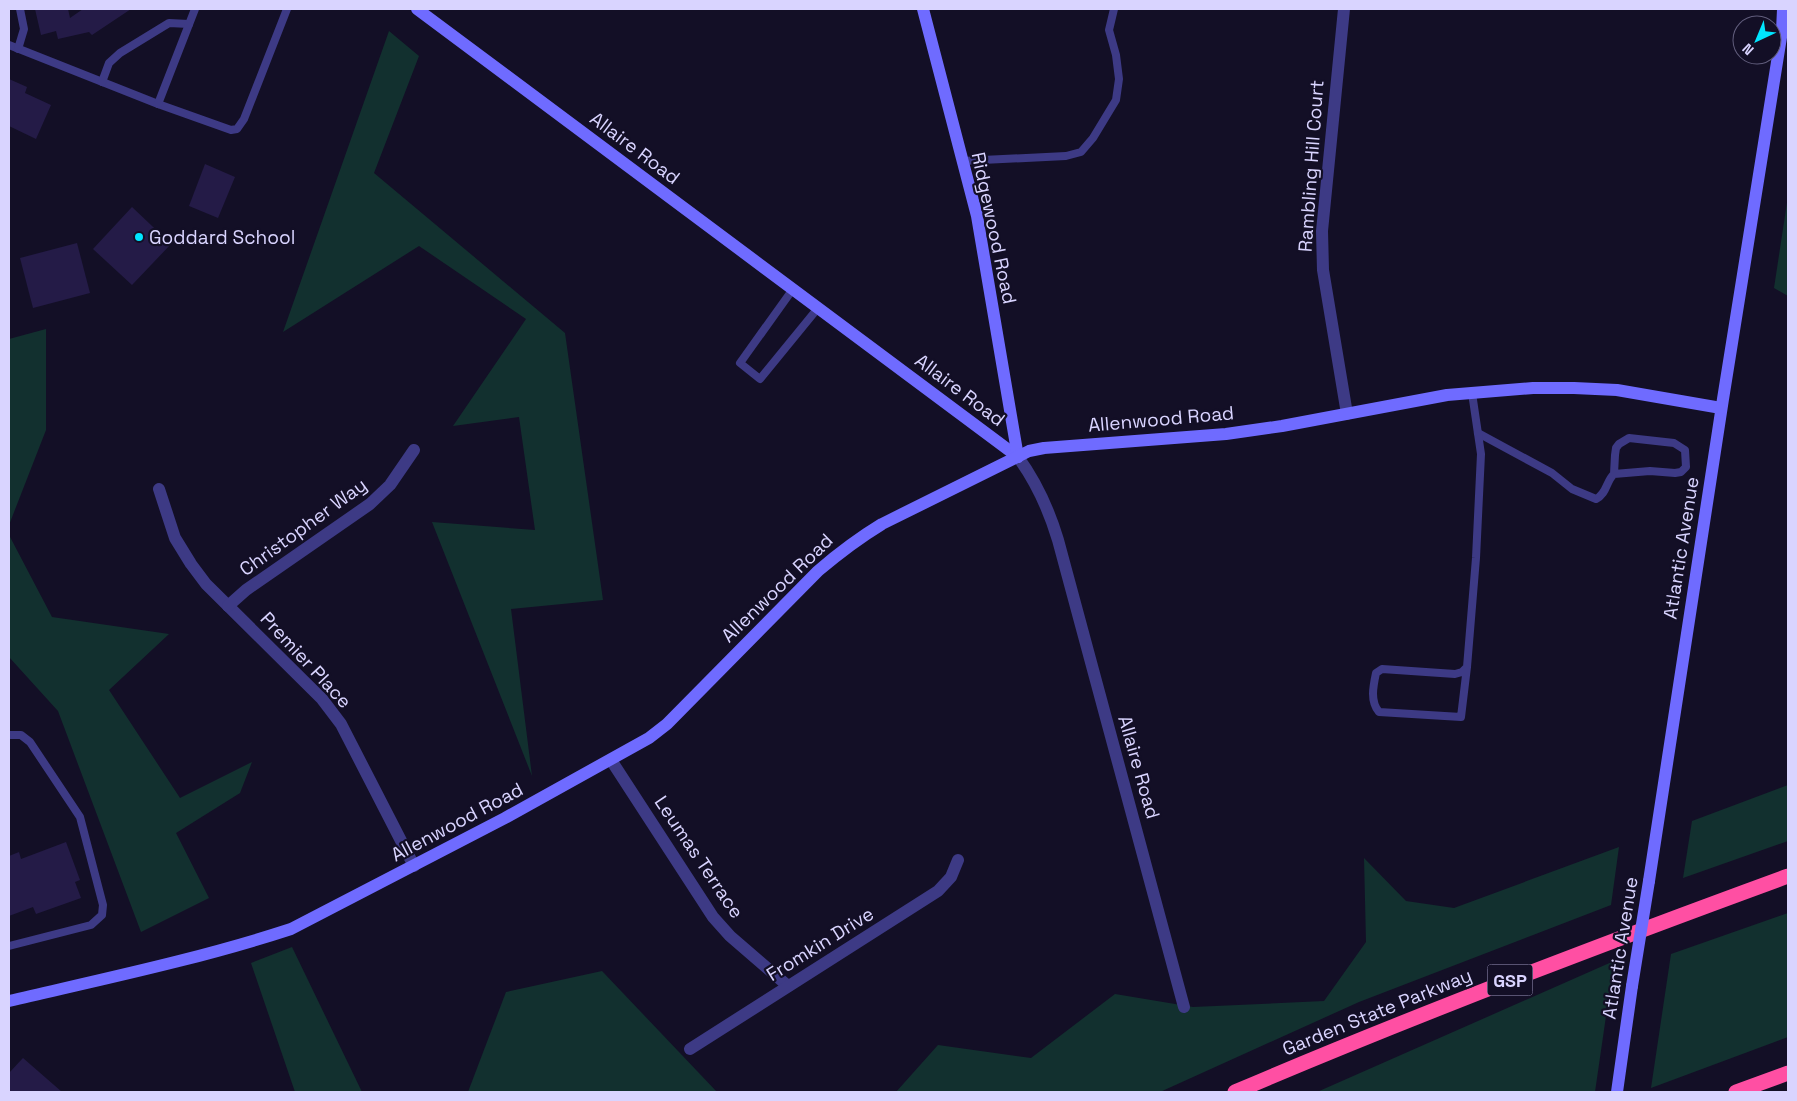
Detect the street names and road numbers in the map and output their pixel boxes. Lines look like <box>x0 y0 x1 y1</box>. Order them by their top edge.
street label: Rambling Hill Court <box>1293 79 1329 253</box>
street label: Allaire Road <box>585 106 685 190</box>
street label: Ridgewood Road <box>966 150 1022 306</box>
street label: Allaire Road <box>910 348 1010 432</box>
street label: Allenwood Road <box>1087 400 1235 438</box>
street label: Christopher Way <box>234 472 372 582</box>
street label: Atlantic Avenue <box>1657 475 1705 621</box>
street label: Allenwood Road <box>716 528 838 648</box>
street label: Premier Place <box>255 606 357 714</box>
street label: Allaire Road <box>1112 712 1166 822</box>
street label: Allenwood Road <box>387 777 527 867</box>
street label: Leumas Terrace <box>649 791 749 923</box>
street label: Atlantic Avenue <box>1596 875 1644 1021</box>
street label: Fromkin Drive <box>762 901 878 987</box>
street label: Garden State Parkway <box>1279 963 1475 1061</box>
road number: GSP <box>1488 964 1532 996</box>

